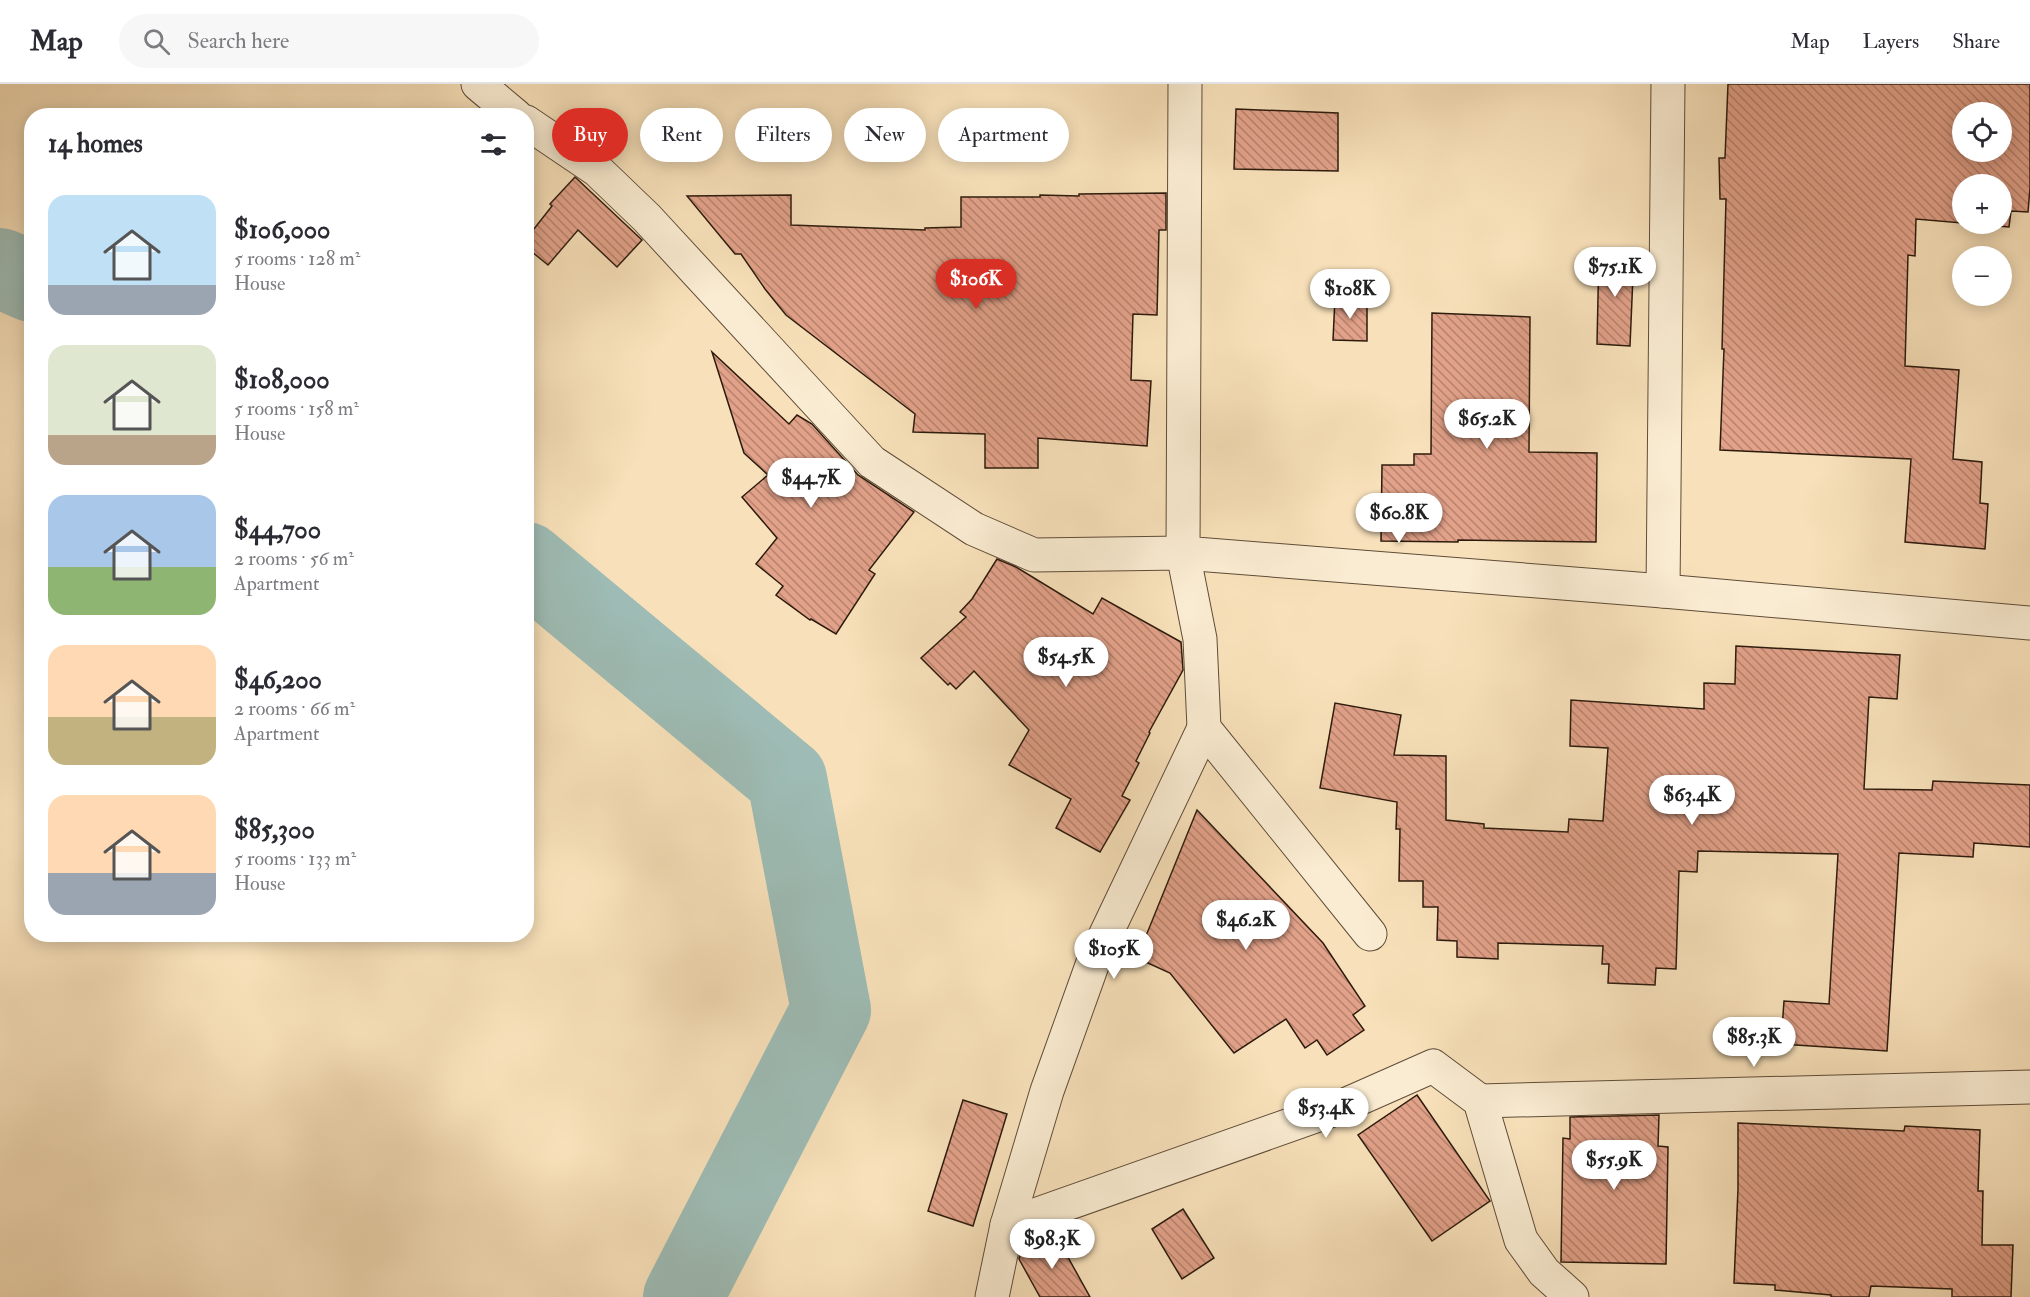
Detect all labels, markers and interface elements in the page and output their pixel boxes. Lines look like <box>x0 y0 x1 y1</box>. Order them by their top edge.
search box <box>119 14 539 68</box>
text: Map <box>30 24 83 59</box>
icon: search <box>140 25 173 58</box>
text: Search here <box>188 27 289 55</box>
text: Map <box>1790 28 1830 55</box>
text: Layers <box>1863 28 1919 55</box>
text: Share <box>1952 28 2000 55</box>
map controls <box>1952 102 2012 306</box>
button: locate <box>1952 102 2012 162</box>
chip: Buy <box>552 108 628 162</box>
chip: Rent <box>640 108 723 162</box>
chip: Filters <box>735 108 832 162</box>
chip: New <box>844 108 926 162</box>
chip: Apartment <box>938 108 1069 162</box>
text: 14 homes <box>48 128 143 160</box>
icon: filters <box>477 128 510 161</box>
button: + <box>1952 174 2012 234</box>
text: $106,000 <box>234 214 330 246</box>
icon: home <box>96 219 168 291</box>
text: 5 rooms · 128 m² <box>234 246 360 271</box>
button: − <box>1952 246 2012 306</box>
pin: $75.1K <box>1566 247 1664 298</box>
text: $75.1K <box>1588 254 1642 279</box>
pin: $106K <box>934 259 1018 310</box>
text: $106K <box>950 266 1002 291</box>
pin: $108K <box>1308 269 1392 320</box>
text: House <box>234 271 285 296</box>
text: $108K <box>1324 276 1376 301</box>
text: $108,000 <box>234 364 330 396</box>
icon: home <box>96 369 168 441</box>
text: 5 rooms · 158 m² <box>234 396 359 421</box>
pin: $65.2K <box>1438 399 1536 450</box>
text: $65.2K <box>1458 406 1516 431</box>
text: House <box>234 421 285 446</box>
pin: $44.7K <box>762 458 860 509</box>
text: $44.7K <box>781 465 841 490</box>
pin: $60.8K <box>1350 493 1448 544</box>
text: $60.8K <box>1370 500 1428 525</box>
text: $44,700 <box>234 514 321 546</box>
icon: home <box>96 519 168 591</box>
text: 2 rooms · 56 m² <box>234 546 354 571</box>
text: Apartment <box>234 571 319 596</box>
pin: $54.5K <box>1017 637 1115 688</box>
text: $54.5K <box>1037 644 1095 669</box>
text: $46,200 <box>234 664 322 696</box>
icon: home <box>96 669 168 741</box>
text: 2 rooms · 66 m² <box>234 696 355 721</box>
text: Apartment <box>234 721 319 746</box>
pin: $63.4K <box>1643 775 1741 826</box>
text: $63.4K <box>1663 782 1721 807</box>
text: $85,300 <box>234 814 315 846</box>
icon: home <box>96 819 168 891</box>
text: 5 rooms · 133 m² <box>234 846 356 871</box>
text: House <box>234 871 285 896</box>
pin: $46.2K <box>1197 900 1295 951</box>
text: $46.2K <box>1216 907 1276 932</box>
pin: $105K <box>1072 929 1156 980</box>
text: $105K <box>1088 936 1140 961</box>
pin: $85.3K <box>1705 1017 1803 1068</box>
text: $85.3K <box>1727 1024 1781 1049</box>
pin: $53.4K <box>1277 1088 1375 1139</box>
text: $53.4K <box>1298 1095 1354 1120</box>
pin: $55.9K <box>1565 1140 1663 1191</box>
text: $55.9K <box>1586 1147 1642 1172</box>
pin: $98.3K <box>1003 1219 1101 1270</box>
text: $98.3K <box>1024 1226 1080 1251</box>

